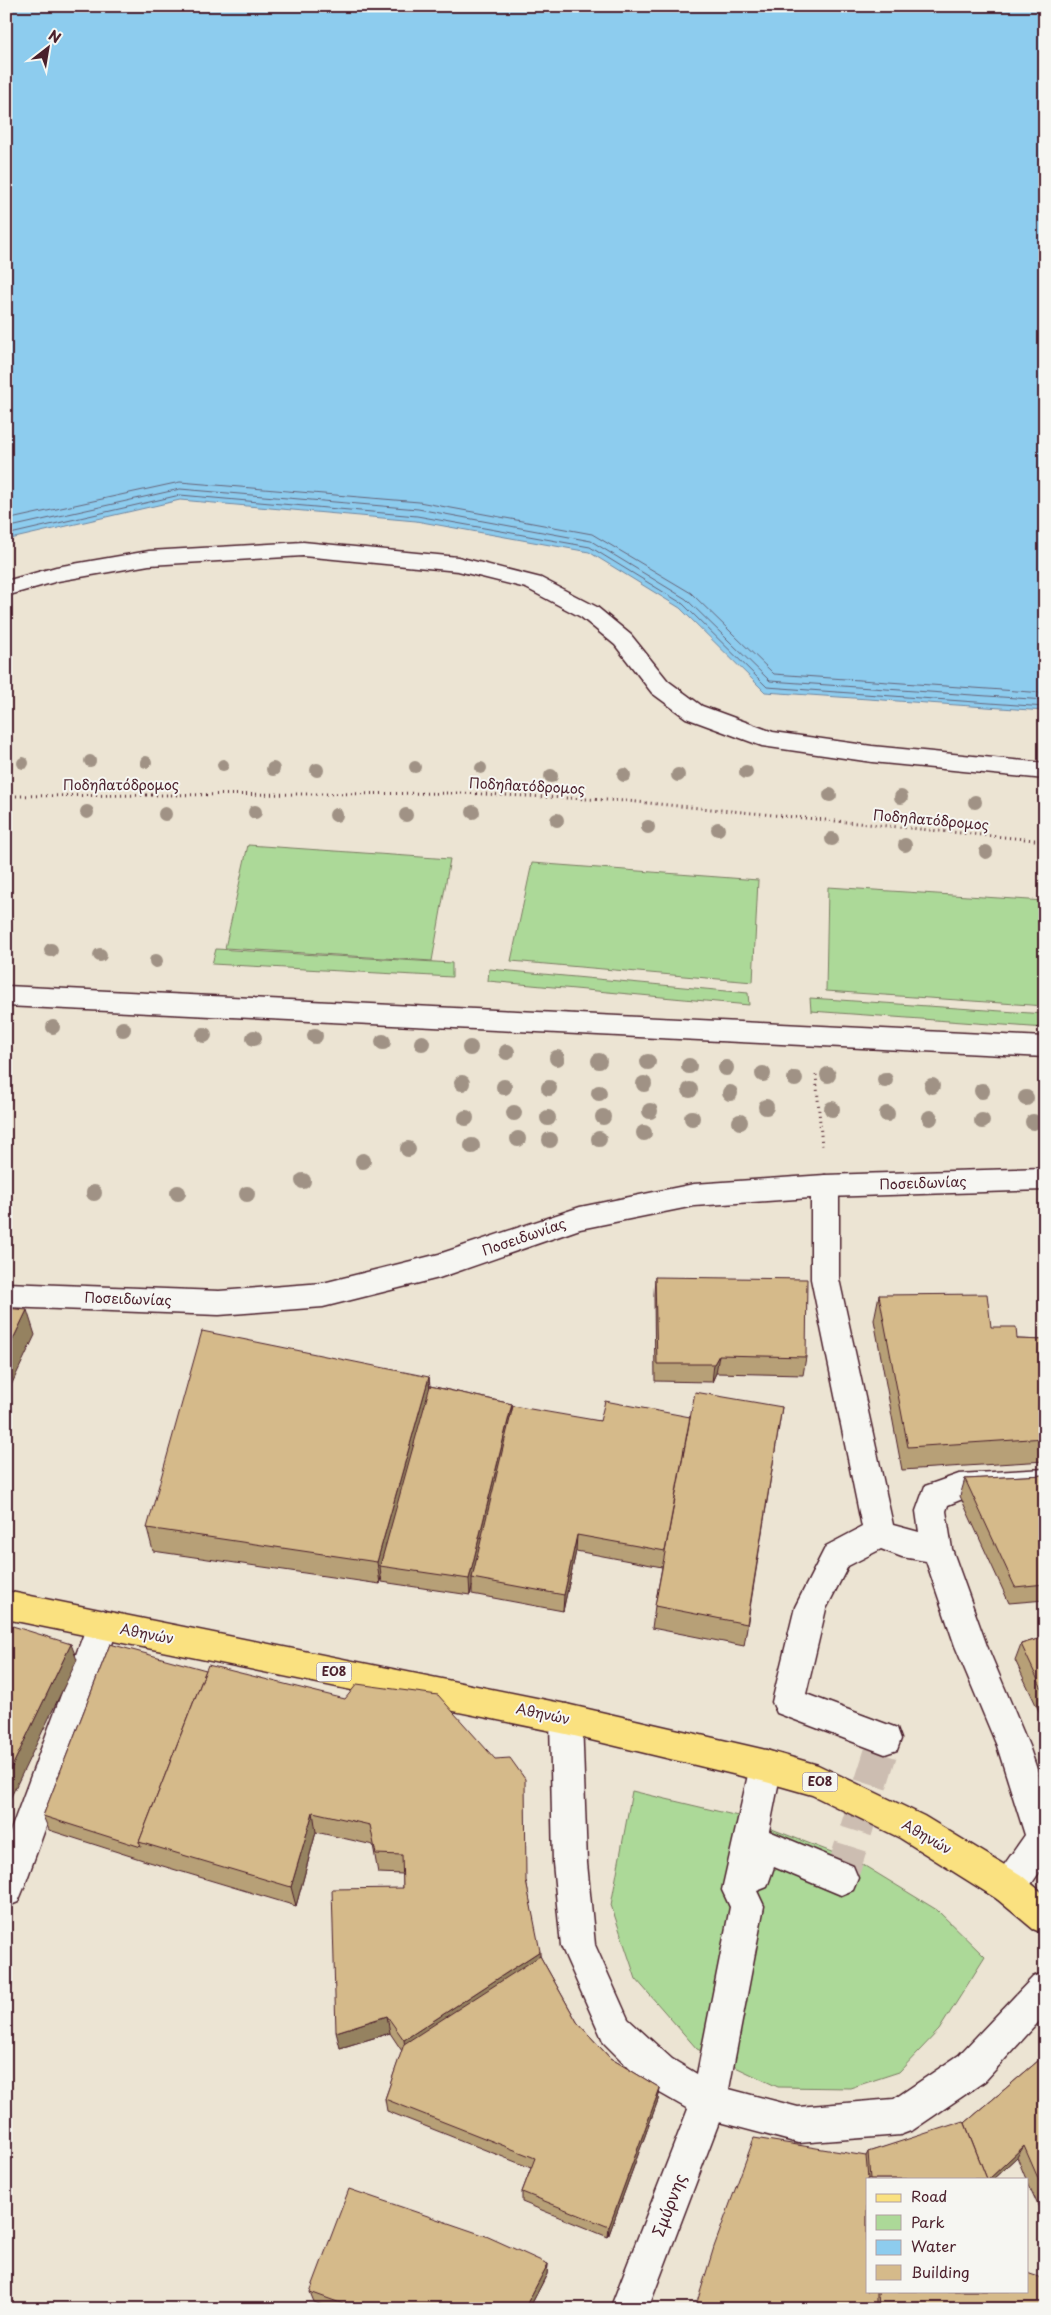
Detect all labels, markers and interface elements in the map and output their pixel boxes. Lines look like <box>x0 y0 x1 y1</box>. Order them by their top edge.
north arrow <box>22 22 72 72</box>
text: N <box>45 25 65 48</box>
street label: Ποδηλατόδρομος <box>469 772 586 799</box>
street label: Ποδηλατόδρομος <box>63 774 179 795</box>
street label: Ποδηλατόδρομος <box>872 804 990 835</box>
street label: Ποσειδωνίας <box>879 1170 967 1195</box>
street label: Ποσειδωνίας <box>479 1212 569 1261</box>
street label: Ποσειδωνίας <box>84 1286 172 1311</box>
street label: Αθηνών <box>118 1618 176 1649</box>
road number: ΕΟ8 <box>316 1662 352 1681</box>
street label: Αθηνών <box>514 1698 572 1729</box>
road number: ΕΟ8 <box>802 1772 838 1791</box>
street label: Αθηνών <box>898 1814 956 1859</box>
street label: Σμύρνης <box>645 2170 691 2240</box>
legend <box>866 2178 1028 2292</box>
text: Road <box>911 2184 947 2207</box>
text: Park <box>911 2210 945 2233</box>
text: Water <box>911 2234 956 2257</box>
text: Building <box>911 2260 970 2283</box>

